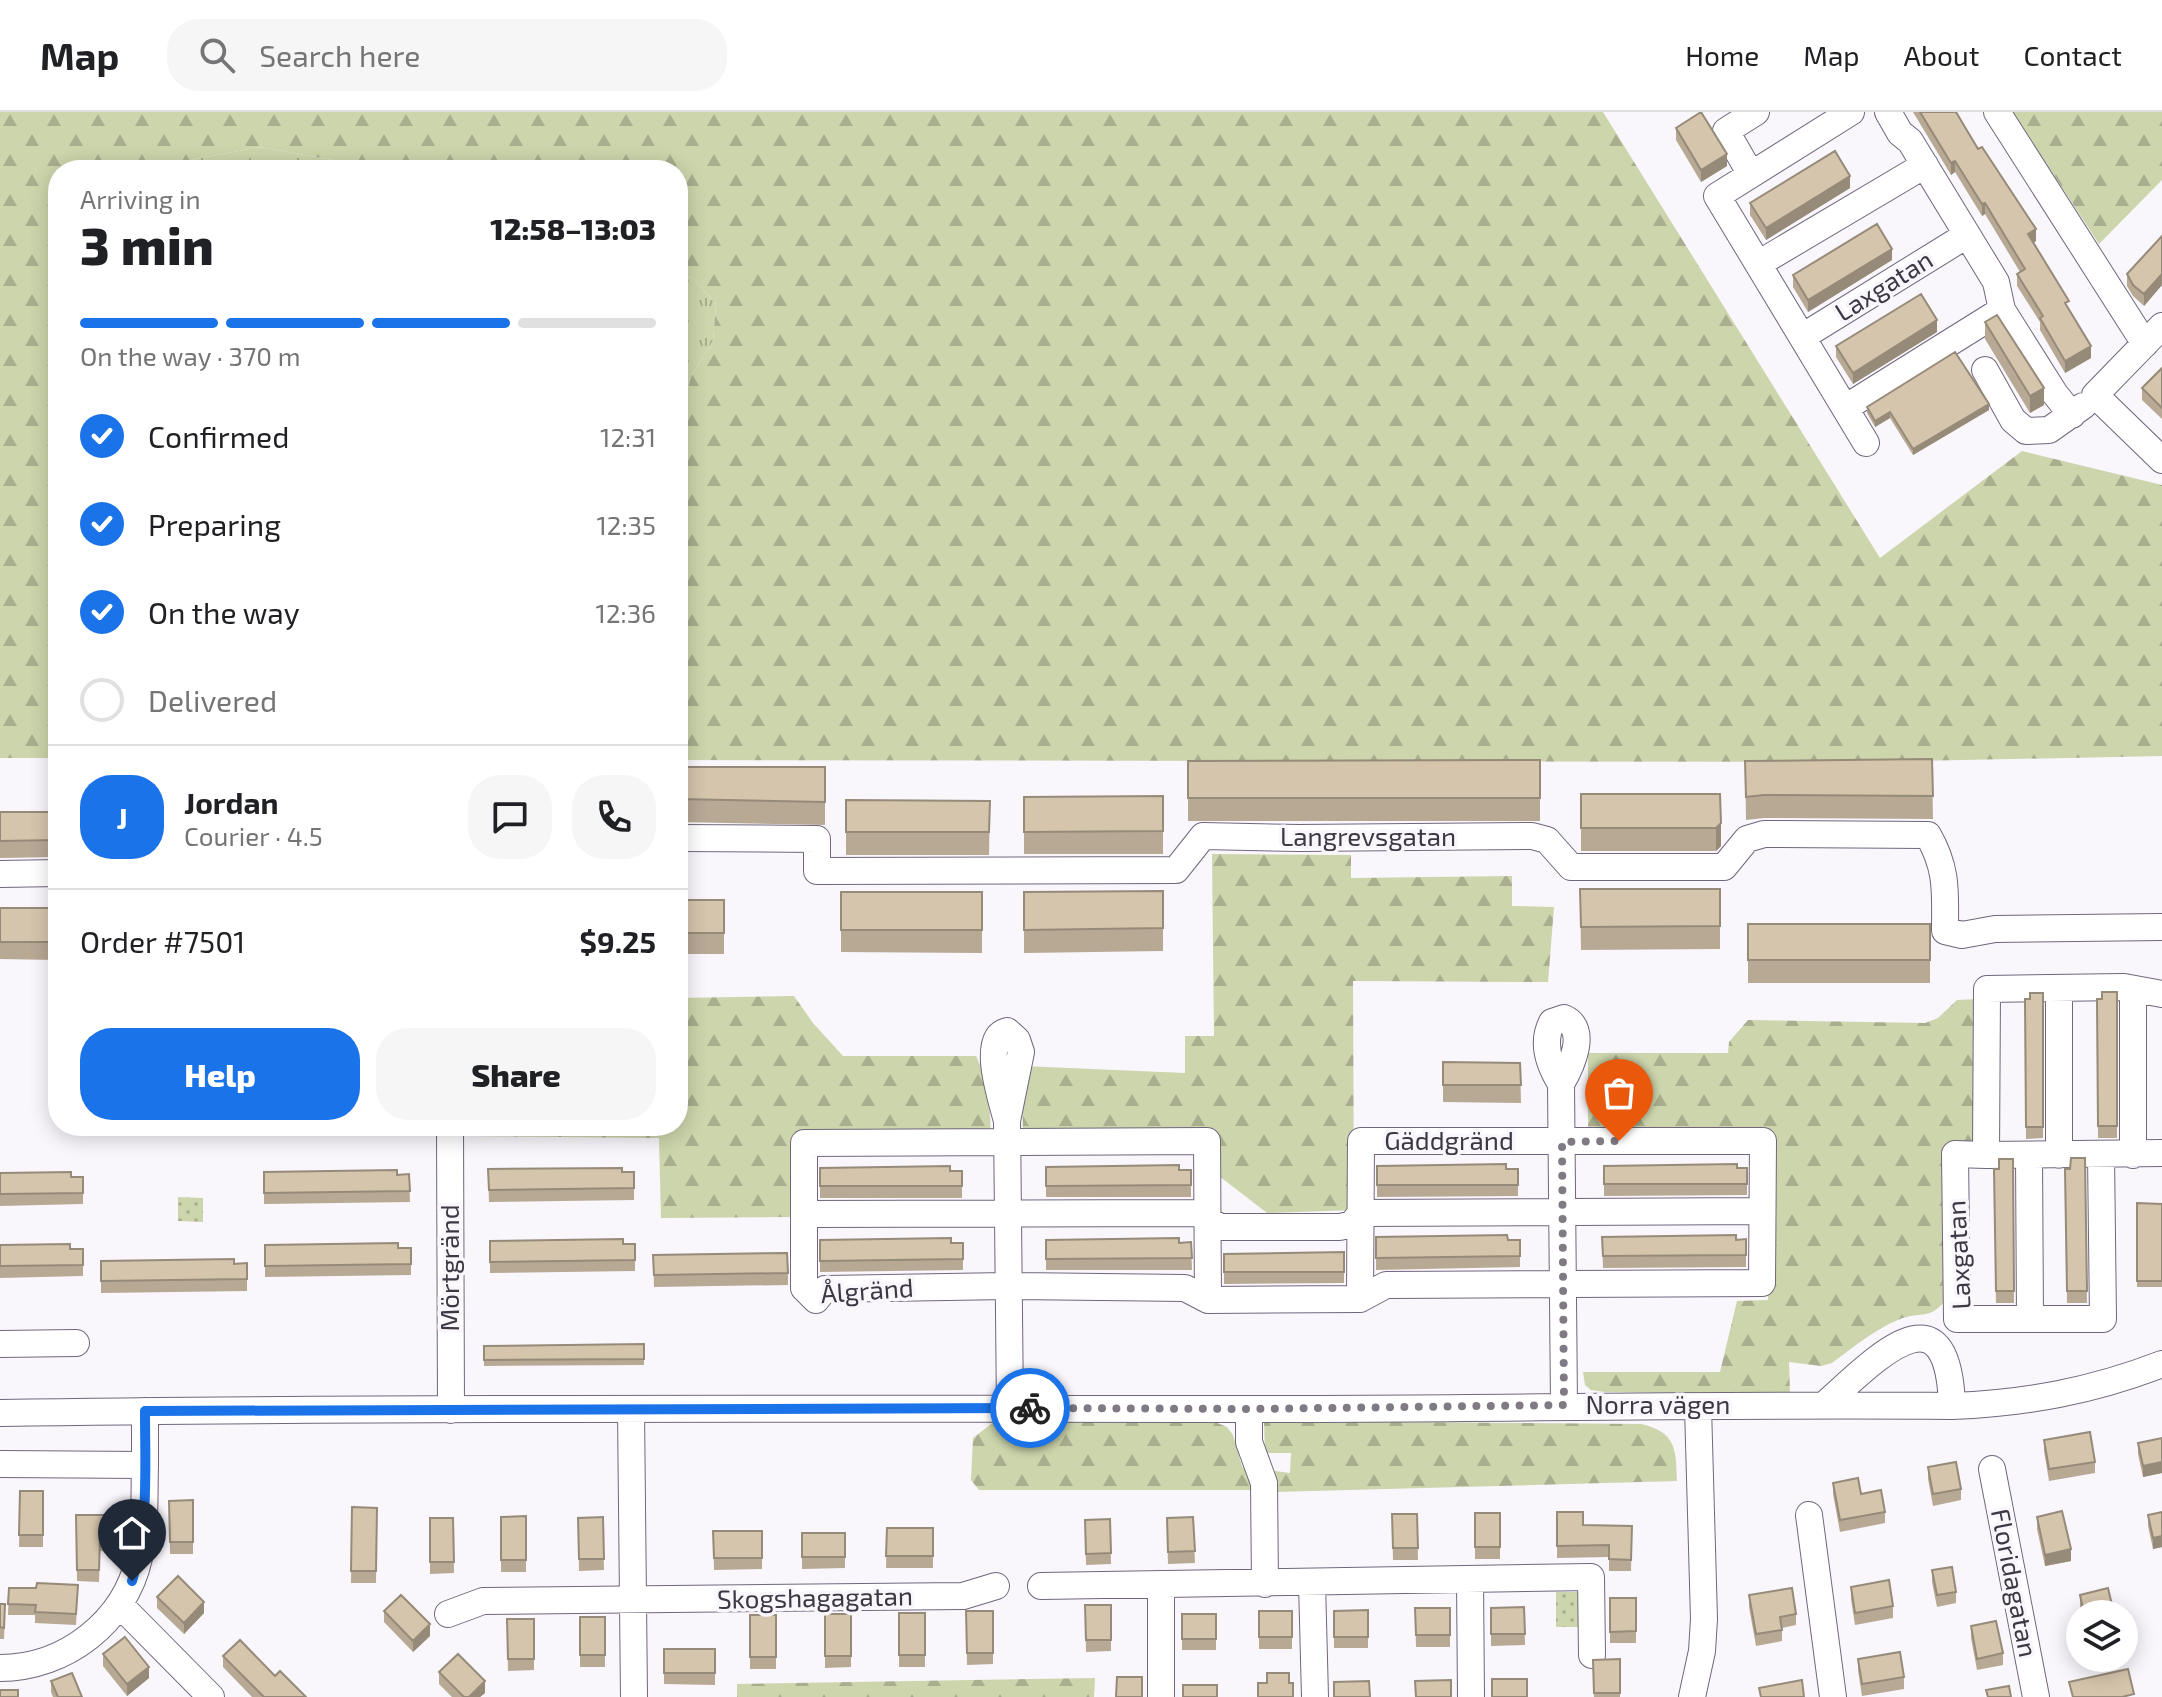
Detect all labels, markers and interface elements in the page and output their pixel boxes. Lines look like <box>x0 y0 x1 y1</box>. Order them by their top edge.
search box <box>167 19 727 91</box>
text: Map <box>40 32 119 78</box>
icon: search <box>195 33 239 77</box>
text: Search here <box>259 37 420 73</box>
text: Home <box>1685 38 1759 72</box>
text: Map <box>1803 38 1860 72</box>
text: About <box>1904 38 1979 72</box>
text: Contact <box>2023 38 2122 72</box>
text: Arriving in <box>80 183 201 214</box>
text: 12:58–13:03 <box>490 210 656 246</box>
text: 3 min <box>80 213 214 275</box>
street label: Laxgatan <box>1829 243 1938 327</box>
text: On the way · 370 m <box>80 340 301 371</box>
icon: check <box>80 414 124 458</box>
text: Confirmed <box>148 418 289 454</box>
text: 12:31 <box>600 421 656 452</box>
icon: check <box>80 502 124 546</box>
text: Preparing <box>148 506 281 542</box>
text: 12:35 <box>597 509 656 540</box>
icon: check <box>80 590 124 634</box>
text: On the way <box>148 594 300 630</box>
text: 12:36 <box>596 597 656 628</box>
text: Delivered <box>148 682 277 718</box>
button: chat <box>468 775 552 859</box>
button: phone <box>572 775 656 859</box>
text: Jordan <box>184 784 279 820</box>
text: J <box>116 799 128 835</box>
text: Courier · 4.5 <box>184 820 323 851</box>
street label: Langrevsgatan <box>1280 820 1456 851</box>
text: Order #7501 <box>80 923 245 959</box>
text: $9.25 <box>580 923 656 959</box>
button: Help <box>80 1028 360 1120</box>
button: Share <box>376 1028 656 1120</box>
pin <box>1585 1059 1653 1141</box>
icon: bag <box>1597 1071 1641 1115</box>
street label: Gäddgränd <box>1384 1124 1514 1155</box>
street label: Laxgatan <box>1939 1200 1976 1310</box>
street label: Mörtgränd <box>433 1204 464 1332</box>
street label: Ålgränd <box>819 1271 914 1308</box>
courier <box>990 1368 1070 1448</box>
icon: bike <box>1008 1386 1052 1430</box>
street label: Norra vägen <box>1586 1388 1730 1419</box>
pin <box>98 1499 166 1581</box>
street label: Floridagatan <box>1986 1506 2045 1660</box>
icon: home <box>110 1511 154 1555</box>
street label: Skogshagagatan <box>717 1579 913 1614</box>
map controls <box>2066 1600 2138 1672</box>
button: layers <box>2066 1600 2138 1672</box>

